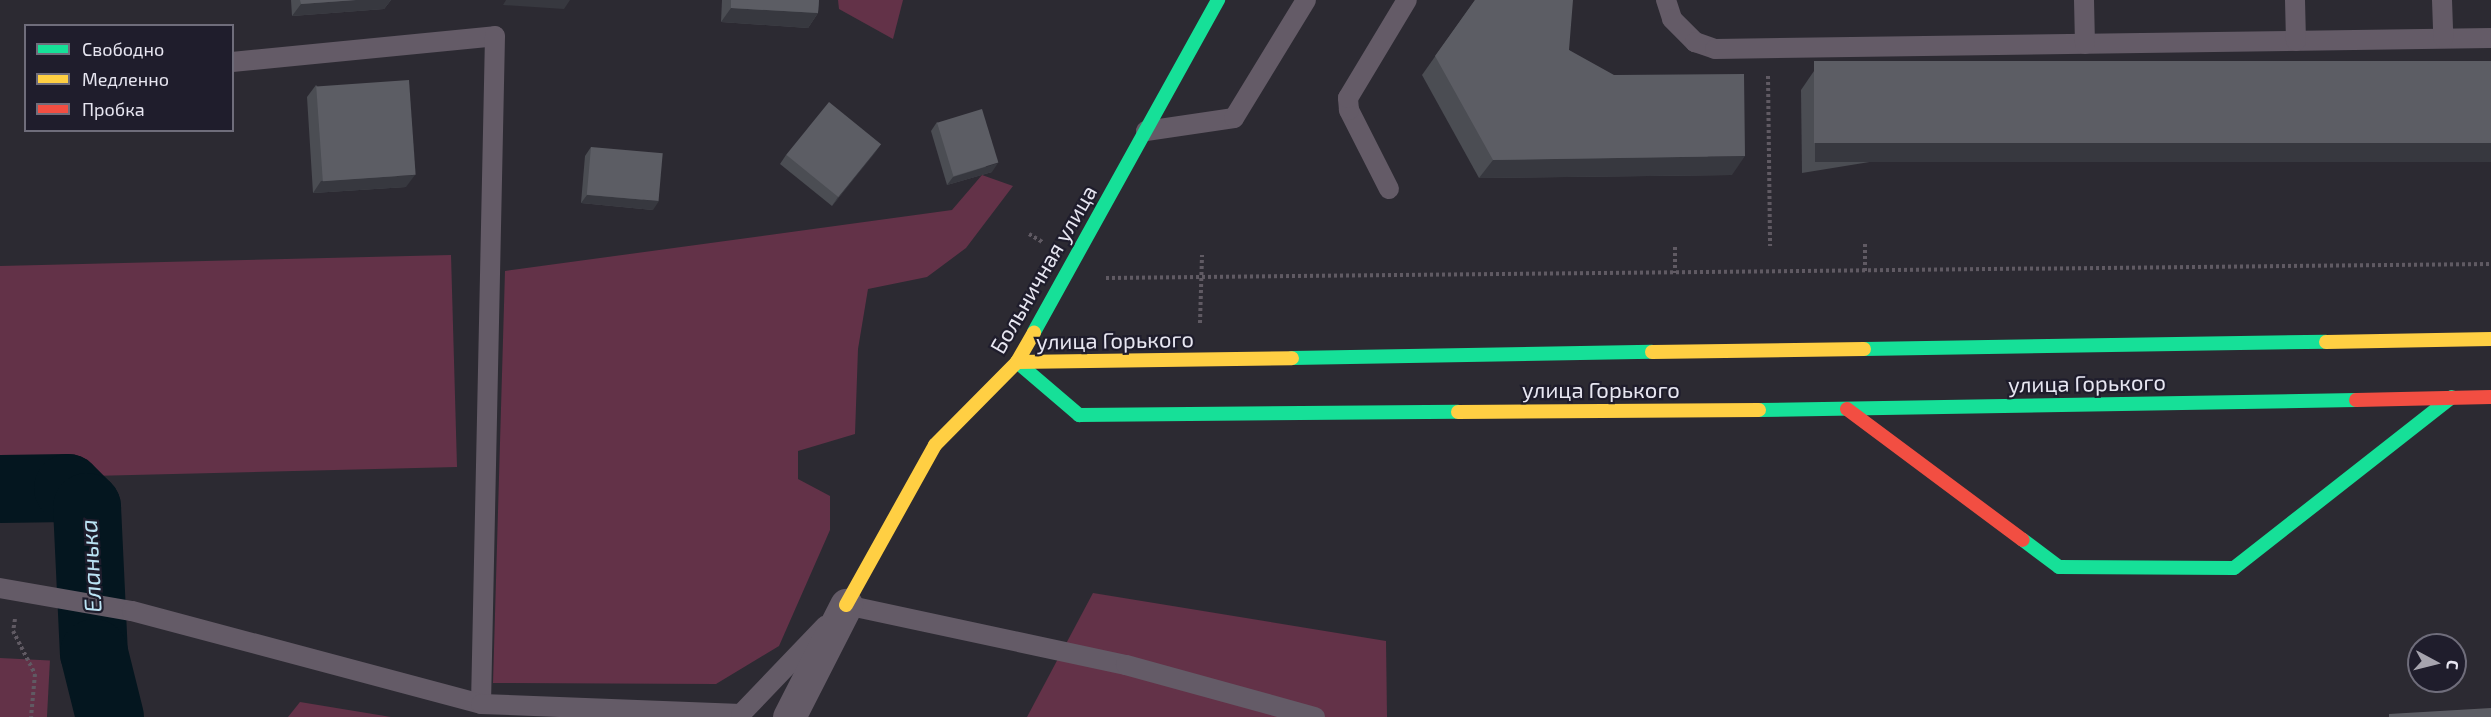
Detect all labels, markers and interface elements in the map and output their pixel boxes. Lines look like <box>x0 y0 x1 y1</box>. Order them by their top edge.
legend <box>24 24 234 132</box>
text: Свободно <box>82 38 164 60</box>
text: Медленно <box>82 68 169 90</box>
text: Пробка <box>82 98 145 120</box>
street label: Больничная улица <box>984 180 1102 358</box>
street label: улица Горького <box>1036 325 1194 355</box>
street label: улица Горького <box>2008 368 2166 398</box>
street label: улица Горького <box>1522 377 1680 403</box>
water label: Еланька <box>73 519 107 613</box>
north arrow <box>2407 633 2467 693</box>
text: С <box>2443 659 2463 671</box>

